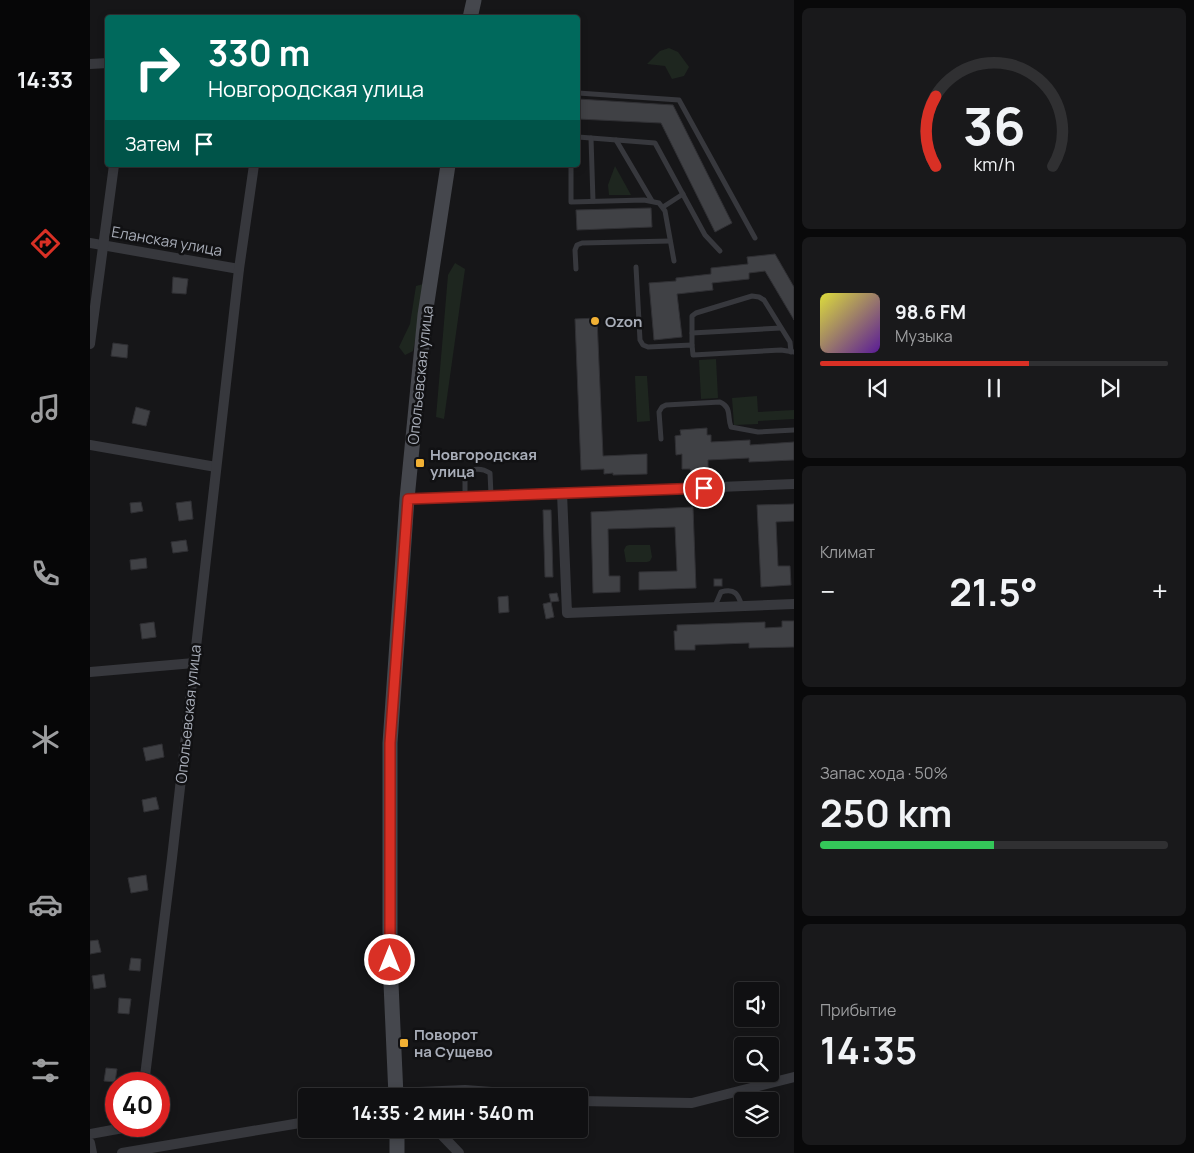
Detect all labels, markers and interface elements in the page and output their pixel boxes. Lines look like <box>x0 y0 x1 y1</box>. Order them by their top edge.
text: 330 m <box>208 29 310 77</box>
icon: right <box>125 35 190 100</box>
text: 14:33 <box>17 65 73 95</box>
text: Новгородская улица <box>208 74 424 104</box>
text: 36 <box>963 90 1025 161</box>
icon: arrive <box>190 130 218 158</box>
text: Затем <box>125 131 180 157</box>
text: km/h <box>973 152 1015 176</box>
street label: Еланская улица <box>110 221 224 261</box>
icon: directions <box>28 226 63 261</box>
text: 98.6 FM <box>895 299 966 325</box>
street label: Опольевская улица <box>402 305 438 445</box>
place label: Ozon <box>605 311 642 332</box>
marker: Ozon <box>589 315 601 327</box>
text: Музыка <box>895 325 953 347</box>
icon: previous <box>864 374 892 402</box>
icon: pause <box>980 374 1008 402</box>
icon: next <box>1096 374 1124 402</box>
icon: music <box>28 391 63 426</box>
place label: Новгородская улица <box>430 444 537 482</box>
marker: Новгородская улица <box>414 457 426 469</box>
pin <box>683 467 725 509</box>
icon: arrive <box>690 474 718 502</box>
text: Климат <box>820 541 875 563</box>
icon: phone <box>28 556 63 591</box>
text: 21.5° <box>949 565 1038 617</box>
text: − <box>820 572 835 610</box>
text: + <box>1152 572 1168 610</box>
street label: Опольевская улица <box>170 644 206 784</box>
icon: climate <box>28 722 63 757</box>
text: Запас хода · 50% <box>820 762 948 784</box>
text: 250 km <box>820 786 952 838</box>
icon: car <box>28 887 63 922</box>
position arrow <box>363 933 415 985</box>
map controls <box>734 982 779 1137</box>
button: sound <box>734 982 779 1027</box>
text: Прибытие <box>820 999 896 1021</box>
text: 14:35 <box>820 1023 917 1075</box>
place label: Поворот на Сущево <box>414 1024 493 1062</box>
marker: Поворот на Сущево <box>398 1037 410 1049</box>
button: search <box>734 1037 779 1082</box>
icon: filters <box>28 1053 63 1088</box>
speed limit sign: 40 <box>105 1072 170 1137</box>
button: layers <box>734 1092 779 1137</box>
text: 14:35 · 2 мин · 540 m <box>352 1100 534 1126</box>

